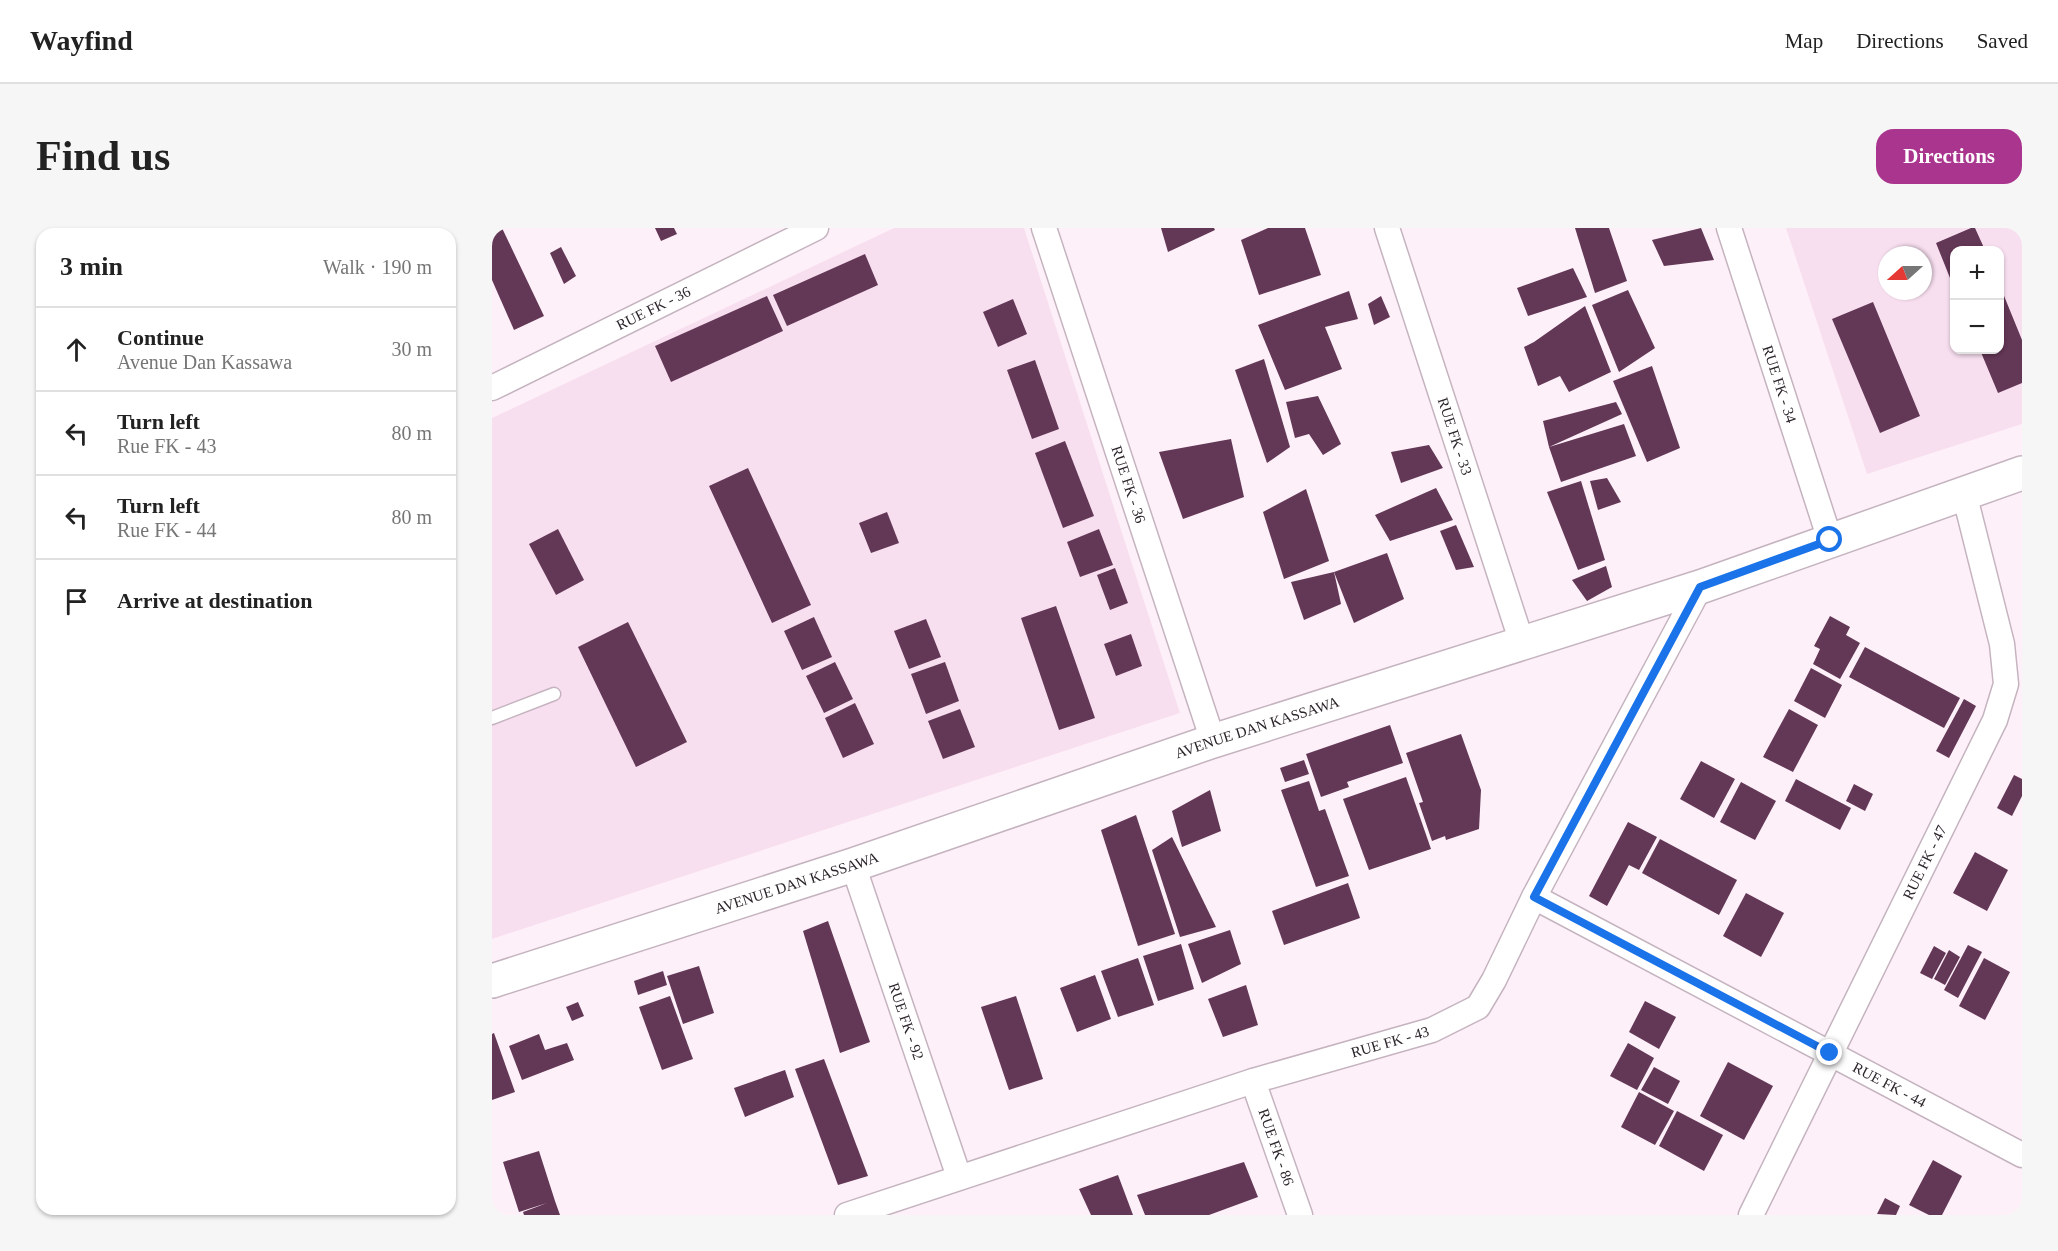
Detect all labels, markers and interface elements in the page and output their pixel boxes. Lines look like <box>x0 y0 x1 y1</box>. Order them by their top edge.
text: Wayfind <box>30 25 133 56</box>
text: Map <box>1785 29 1823 53</box>
text: Directions <box>1856 29 1944 53</box>
text: Saved <box>1977 29 2028 53</box>
button: Directions <box>1876 129 2022 184</box>
text: Find us <box>36 133 170 179</box>
north arrow <box>1878 246 1932 300</box>
map controls <box>1950 246 2004 354</box>
button: + <box>1950 246 2004 300</box>
text: 3 min <box>60 252 123 281</box>
text: Walk · 190 m <box>323 256 432 278</box>
street label: RUE FK - 36 <box>614 283 693 333</box>
button: − <box>1950 300 2004 354</box>
text: Continue <box>117 325 204 350</box>
icon: ahead <box>60 333 93 366</box>
text: 30 m <box>391 338 432 360</box>
street label: RUE FK - 34 <box>1760 343 1800 425</box>
text: Avenue Dan Kassawa <box>117 351 292 373</box>
street label: RUE FK - 33 <box>1435 396 1475 477</box>
text: Turn left <box>117 409 200 434</box>
icon: left <box>60 417 93 450</box>
text: 80 m <box>391 422 432 444</box>
text: Rue FK - 43 <box>117 435 216 457</box>
street label: RUE FK - 36 <box>1108 444 1149 526</box>
text: Turn left <box>117 493 200 518</box>
icon: left <box>60 501 93 534</box>
text: 80 m <box>391 506 432 528</box>
text: Rue FK - 44 <box>117 519 216 541</box>
route start <box>1816 526 1842 552</box>
icon: arrive <box>60 585 93 618</box>
text: Arrive at destination <box>117 588 313 613</box>
street label: AVENUE DAN KASSAWA <box>1173 694 1341 761</box>
street label: RUE FK - 47 <box>1900 822 1950 902</box>
street label: AVENUE DAN KASSAWA <box>713 849 881 917</box>
street label: RUE FK - 92 <box>886 981 927 1062</box>
street label: RUE FK - 43 <box>1349 1023 1431 1061</box>
route end <box>1816 1039 1842 1065</box>
street label: RUE FK - 44 <box>1850 1059 1929 1111</box>
street label: RUE FK - 86 <box>1255 1106 1297 1188</box>

